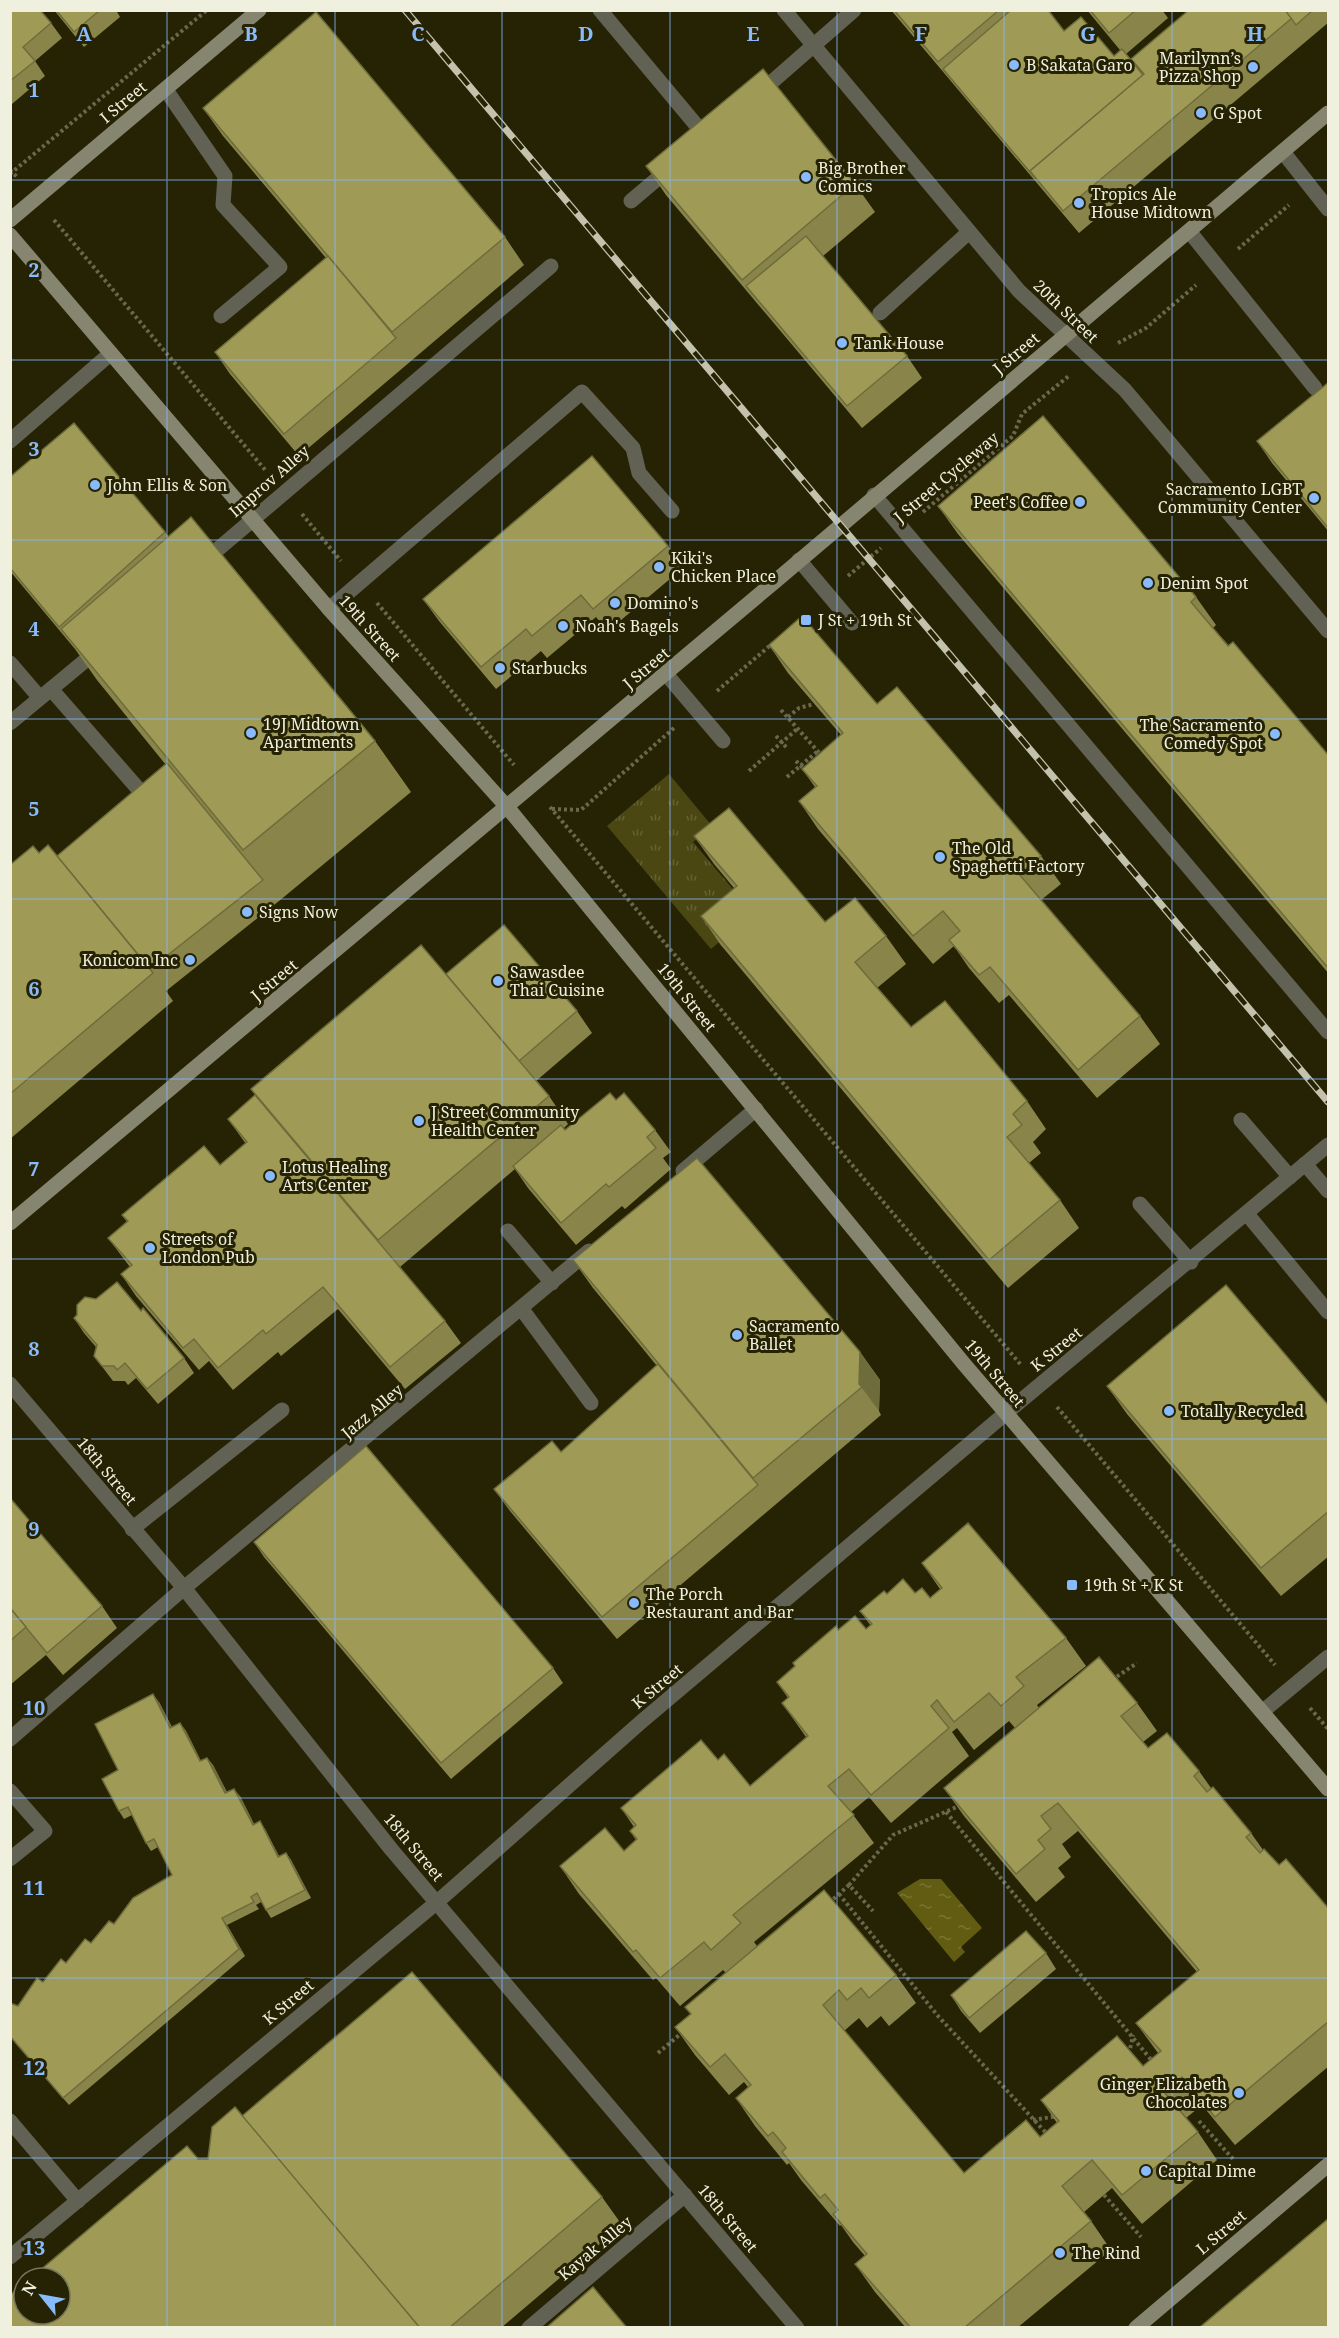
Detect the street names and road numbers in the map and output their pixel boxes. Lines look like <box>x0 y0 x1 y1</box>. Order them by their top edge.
street label: I Street <box>95 76 151 128</box>
street label: 20th Street <box>1029 274 1104 348</box>
street label: J Street <box>987 327 1044 380</box>
street label: J Street Cycleway <box>888 426 1004 528</box>
street label: Improv Alley <box>224 439 315 522</box>
street label: 19th Street <box>334 590 406 666</box>
street label: J Street <box>617 642 674 695</box>
street label: J Street <box>245 954 302 1007</box>
street label: 19th Street <box>653 958 722 1036</box>
street label: K Street <box>1026 1321 1087 1376</box>
street label: 19th Street <box>960 1334 1030 1412</box>
street label: Jazz Alley <box>336 1378 408 1444</box>
street label: 18th Street <box>72 1432 142 1510</box>
street label: K Street <box>627 1658 687 1714</box>
street label: 18th Street <box>379 1808 449 1886</box>
street label: K Street <box>258 1974 318 2030</box>
street label: 18th Street <box>693 2179 763 2257</box>
street label: L Street <box>1191 2204 1251 2259</box>
street label: Kayak Alley <box>553 2210 637 2285</box>

